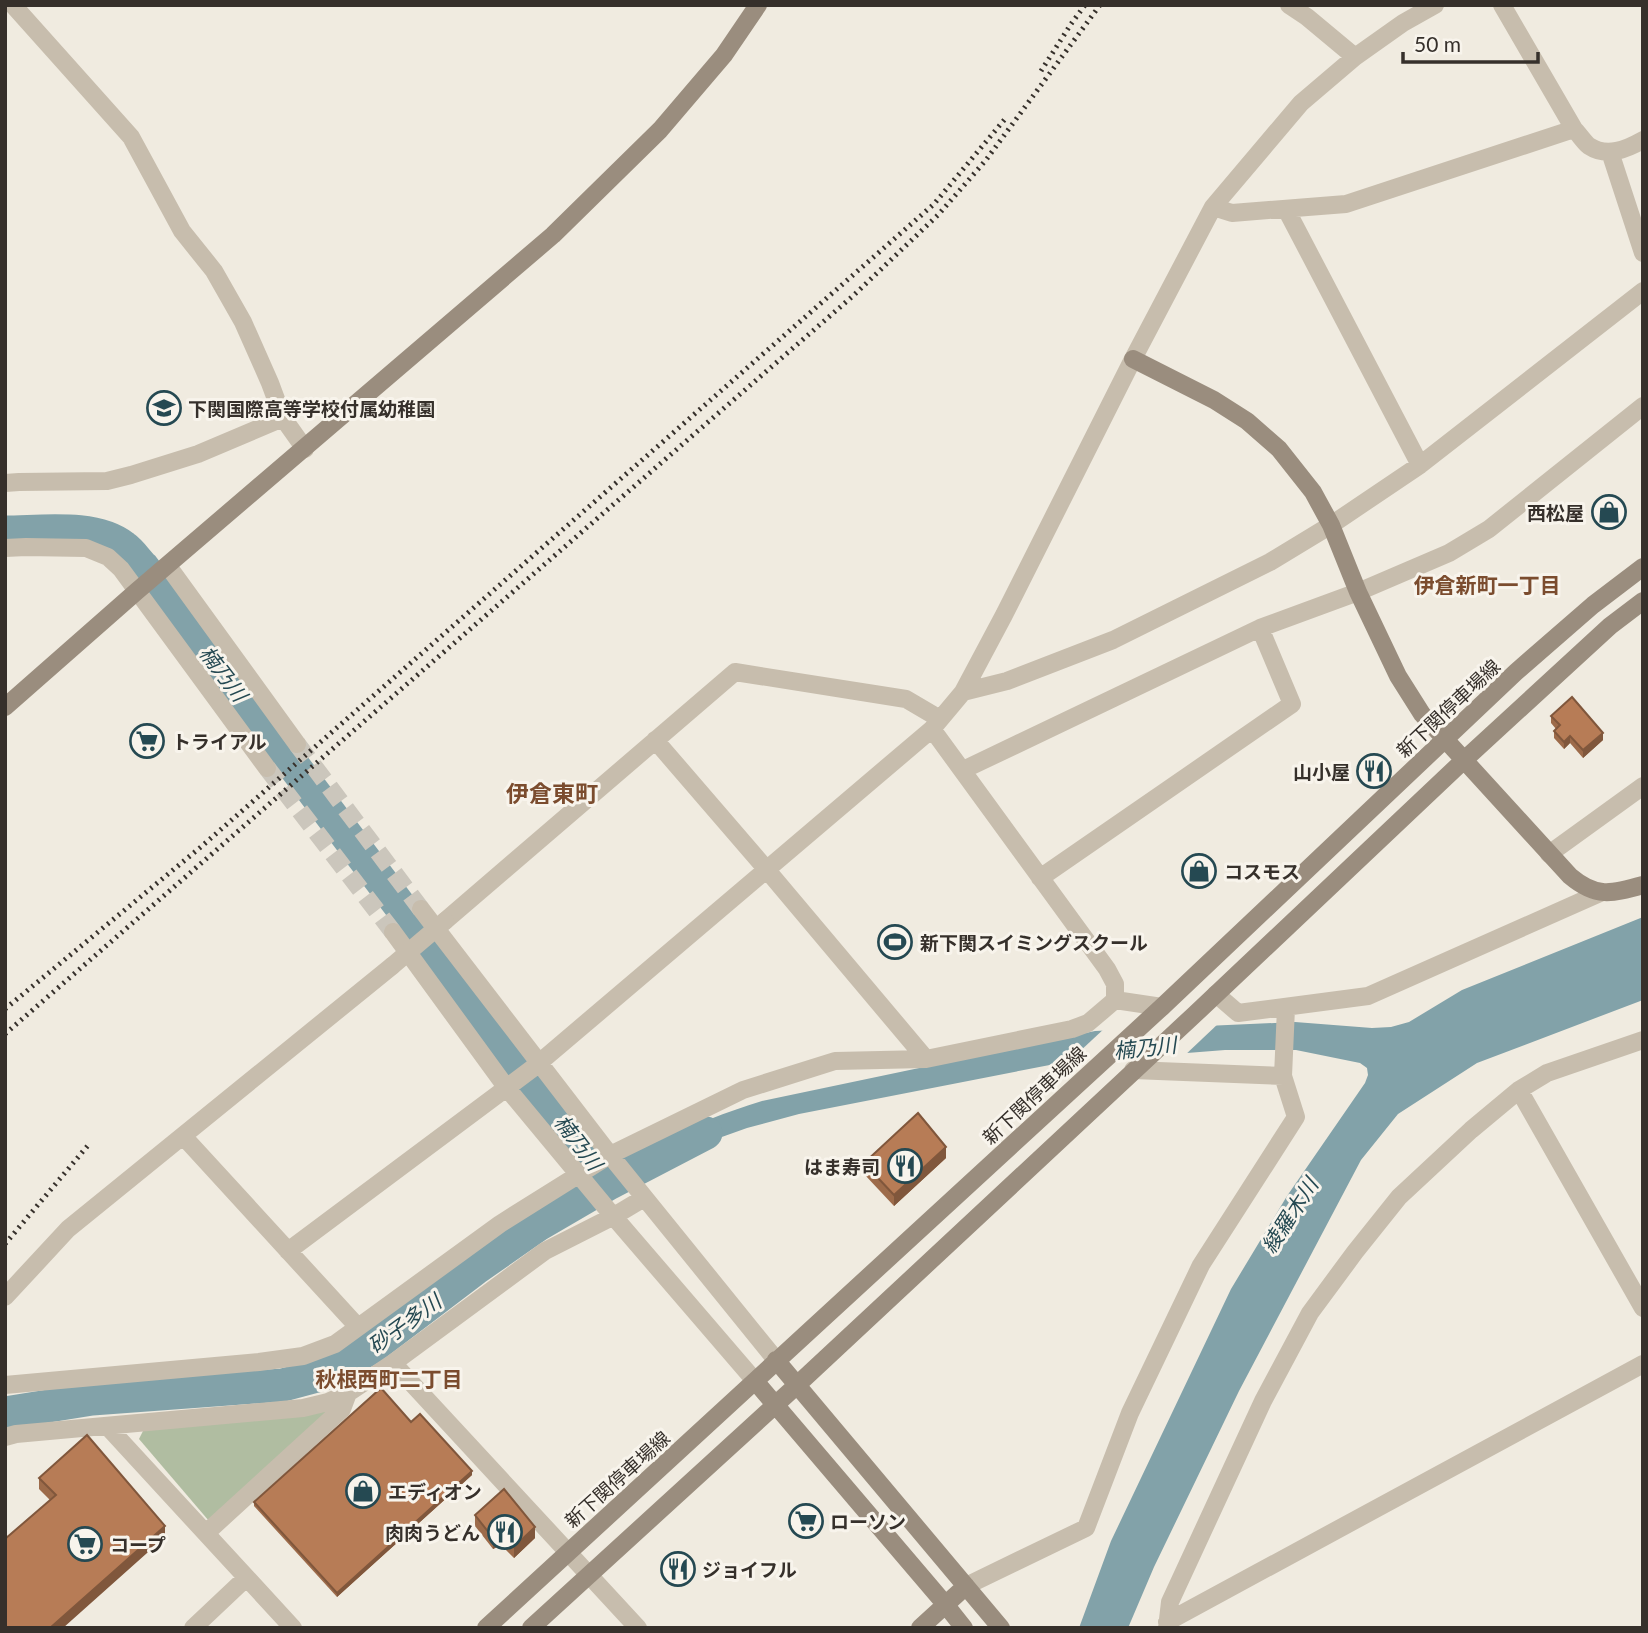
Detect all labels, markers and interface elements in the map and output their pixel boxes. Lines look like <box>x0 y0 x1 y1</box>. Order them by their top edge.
scale bar <box>1403 21 1538 65</box>
text: 50 m <box>1414 31 1461 56</box>
school or university icon: 下関国際高等学校付属幼稚園 <box>145 389 183 427</box>
place label: 下関国際高等学校付属幼稚園 <box>188 397 435 420</box>
shop icon: 西松屋 <box>1590 493 1628 531</box>
place label: 西松屋 <box>1527 501 1584 524</box>
district label: 伊倉新町一丁目 <box>1414 572 1561 597</box>
water label: 楠乃川 <box>195 640 254 707</box>
street label: 新下関停車場線 <box>1392 654 1504 762</box>
supermarket icon: トライアル <box>128 722 166 760</box>
place label: トライアル <box>172 730 267 753</box>
restaurant icon: 山小屋 <box>1355 752 1393 790</box>
place label: 山小屋 <box>1293 760 1350 783</box>
district label: 伊倉東町 <box>506 779 598 807</box>
shop icon: コスモス <box>1180 852 1218 890</box>
place label: コスモス <box>1224 860 1300 883</box>
sports icon: 新下関スイミングスクール <box>876 923 914 961</box>
place label: 新下関スイミングスクール <box>920 931 1148 954</box>
water label: 楠乃川 <box>1112 1031 1180 1063</box>
street label: 新下関停車場線 <box>978 1041 1090 1149</box>
water label: 楠乃川 <box>550 1109 609 1176</box>
restaurant icon: はま寿司 <box>886 1147 924 1185</box>
place label: はま寿司 <box>804 1155 880 1178</box>
water label: 綾羅木川 <box>1256 1171 1323 1257</box>
water label: 砂子多川 <box>363 1287 447 1358</box>
district label: 秋根西町二丁目 <box>316 1366 463 1391</box>
street label: 新下関停車場線 <box>560 1426 674 1532</box>
shop icon: エディオン <box>344 1472 382 1510</box>
place label: エディオン <box>388 1480 482 1503</box>
supermarket icon: ローソン <box>787 1502 825 1540</box>
place label: ローソン <box>830 1510 906 1533</box>
restaurant icon: 肉肉うどん <box>486 1513 524 1551</box>
place label: 肉肉うどん <box>385 1521 480 1544</box>
supermarket icon: コープ <box>66 1525 104 1563</box>
place label: コープ <box>110 1533 166 1556</box>
restaurant icon: ジョイフル <box>659 1550 697 1588</box>
place label: ジョイフル <box>702 1558 797 1581</box>

